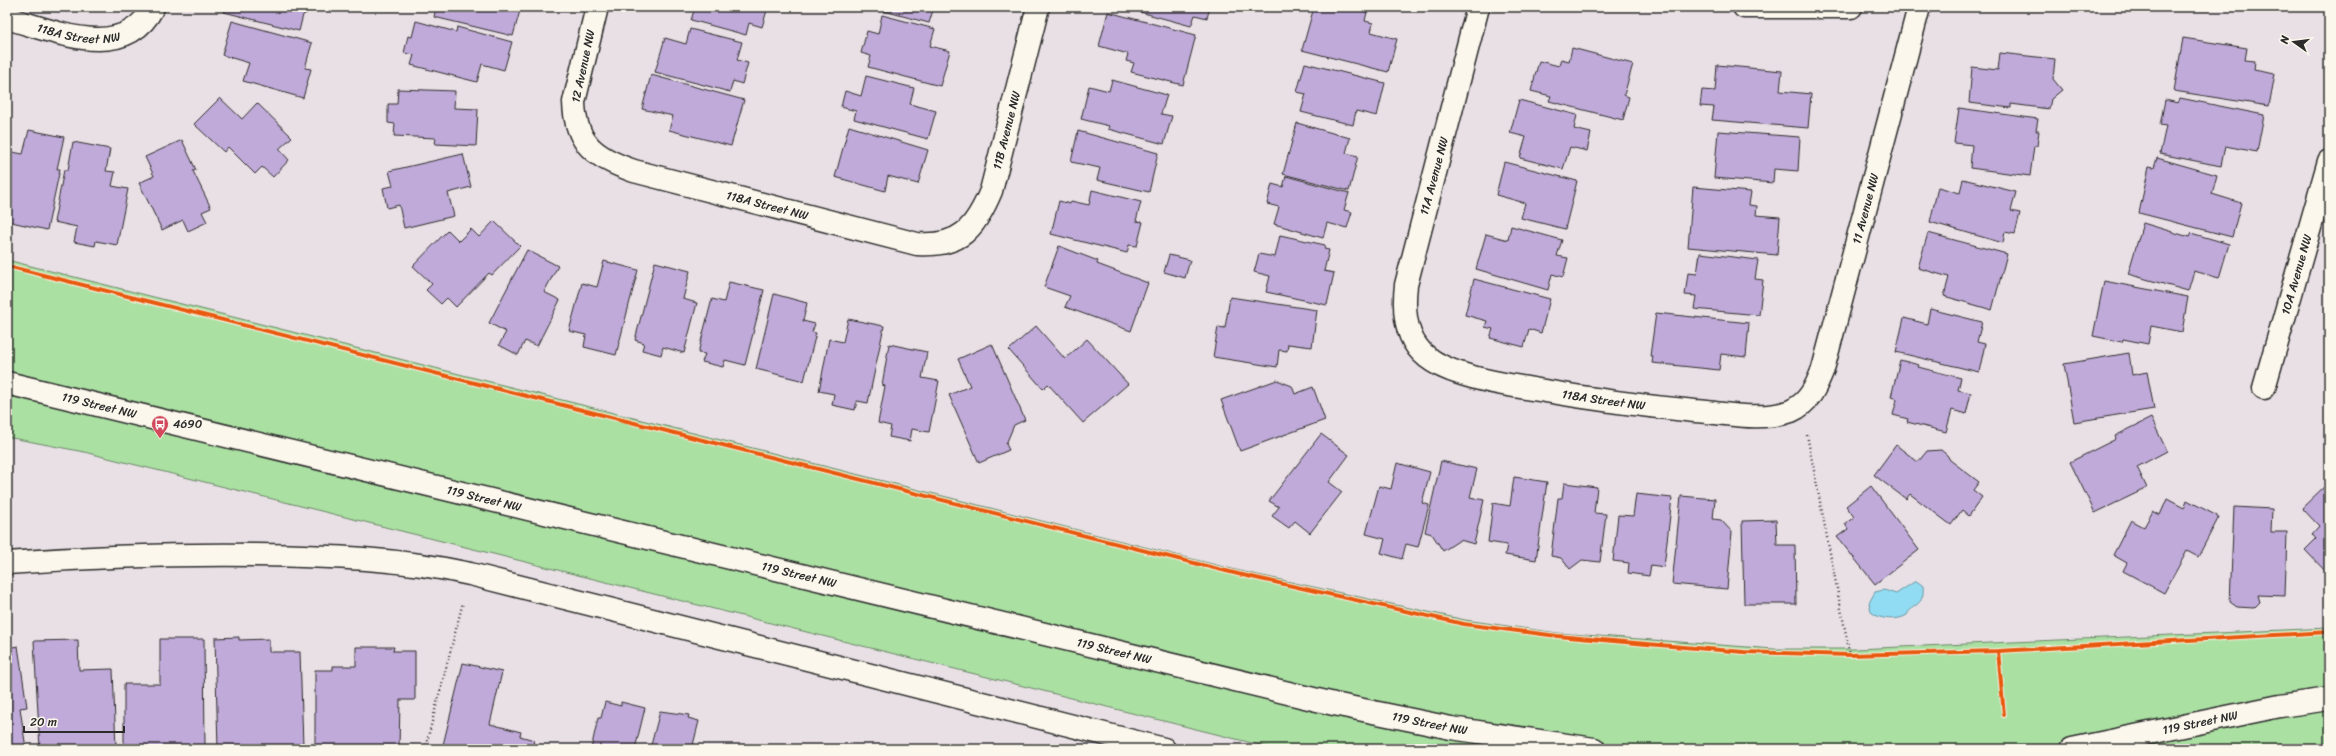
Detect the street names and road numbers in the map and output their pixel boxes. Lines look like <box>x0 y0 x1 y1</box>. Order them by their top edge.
street label: 118A Street NW <box>34 17 123 50</box>
street label: 12 Avenue NW <box>565 27 602 105</box>
street label: 11B Avenue NW <box>986 88 1027 172</box>
street label: 11A Avenue NW <box>1413 134 1455 218</box>
street label: 11 Avenue NW <box>1846 170 1886 247</box>
street label: 118A Street NW <box>724 184 811 227</box>
street label: 10A Avenue NW <box>2274 231 2319 317</box>
street label: 118A Street NW <box>1560 383 1647 417</box>
street label: 119 Street NW <box>60 386 140 425</box>
street label: 119 Street NW <box>444 479 525 518</box>
street label: 119 Street NW <box>759 555 840 594</box>
street label: 119 Street NW <box>1074 631 1154 671</box>
street label: 119 Street NW <box>2161 704 2241 741</box>
street label: 119 Street NW <box>1390 705 1470 741</box>

